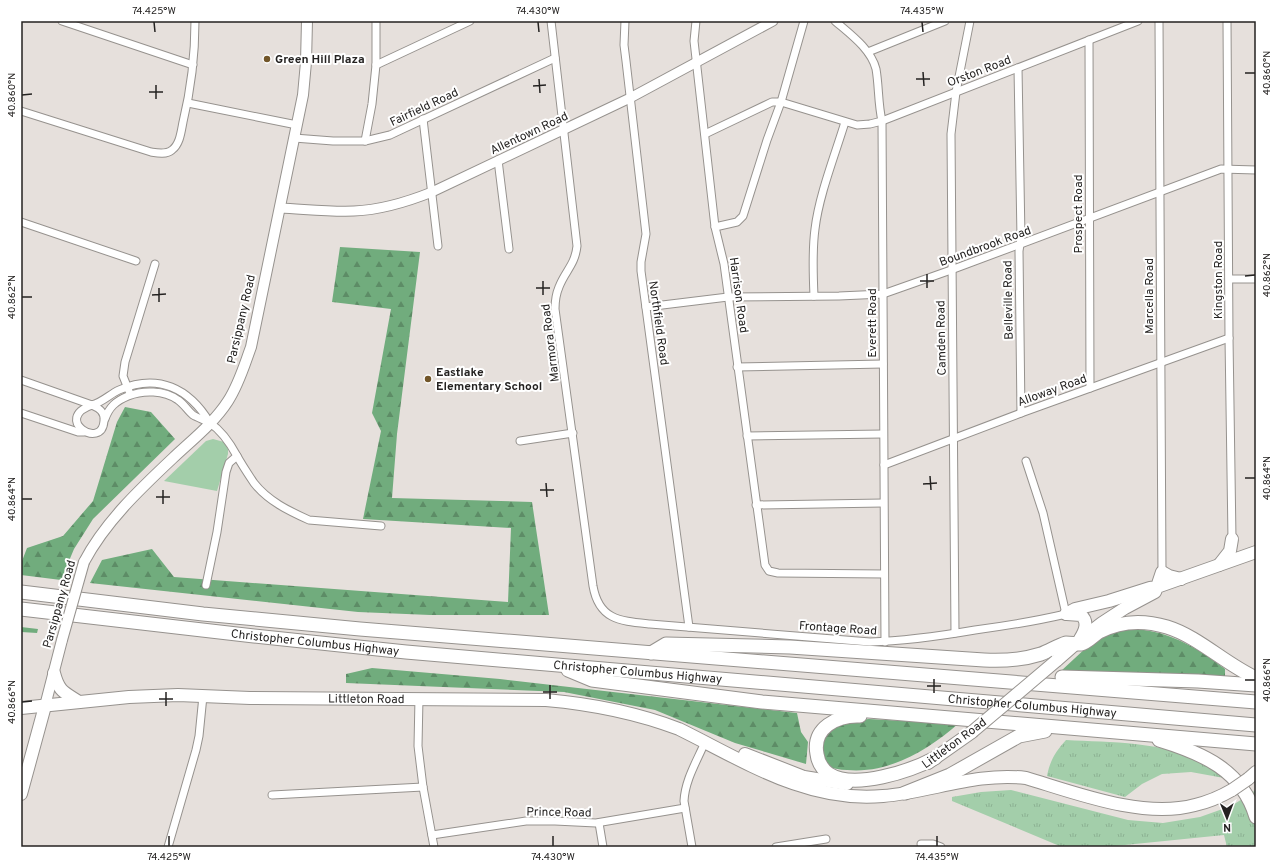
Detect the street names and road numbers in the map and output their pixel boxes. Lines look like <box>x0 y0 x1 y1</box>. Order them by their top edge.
street label: Orston Road <box>945 52 1014 91</box>
street label: Fairfield Road <box>388 85 461 131</box>
street label: Allentown Road <box>488 109 571 159</box>
street label: Prospect Road <box>1071 175 1087 253</box>
street label: Boundbrook Road <box>937 223 1034 271</box>
street label: Kingston Road <box>1211 241 1227 319</box>
street label: Harrison Road <box>725 256 751 334</box>
street label: Marcella Road <box>1142 258 1158 334</box>
street label: Belleville Road <box>1000 260 1018 340</box>
street label: Parsippany Road <box>224 273 260 365</box>
street label: Northfield Road <box>644 280 672 366</box>
street label: Everett Road <box>865 288 881 358</box>
street label: Camden Road <box>933 300 951 376</box>
street label: Marmora Road <box>538 303 564 383</box>
street label: Alloway Road <box>1015 371 1089 411</box>
street label: Parsippany Road <box>40 558 80 650</box>
street label: Frontage Road <box>798 618 877 640</box>
street label: Christopher Columbus Highway <box>230 626 400 660</box>
street label: Christopher Columbus Highway <box>553 658 723 688</box>
street label: Littleton Road <box>328 692 405 708</box>
street label: Christopher Columbus Highway <box>947 692 1117 722</box>
street label: Littleton Road <box>919 715 990 773</box>
street label: Prince Road <box>526 804 592 822</box>

